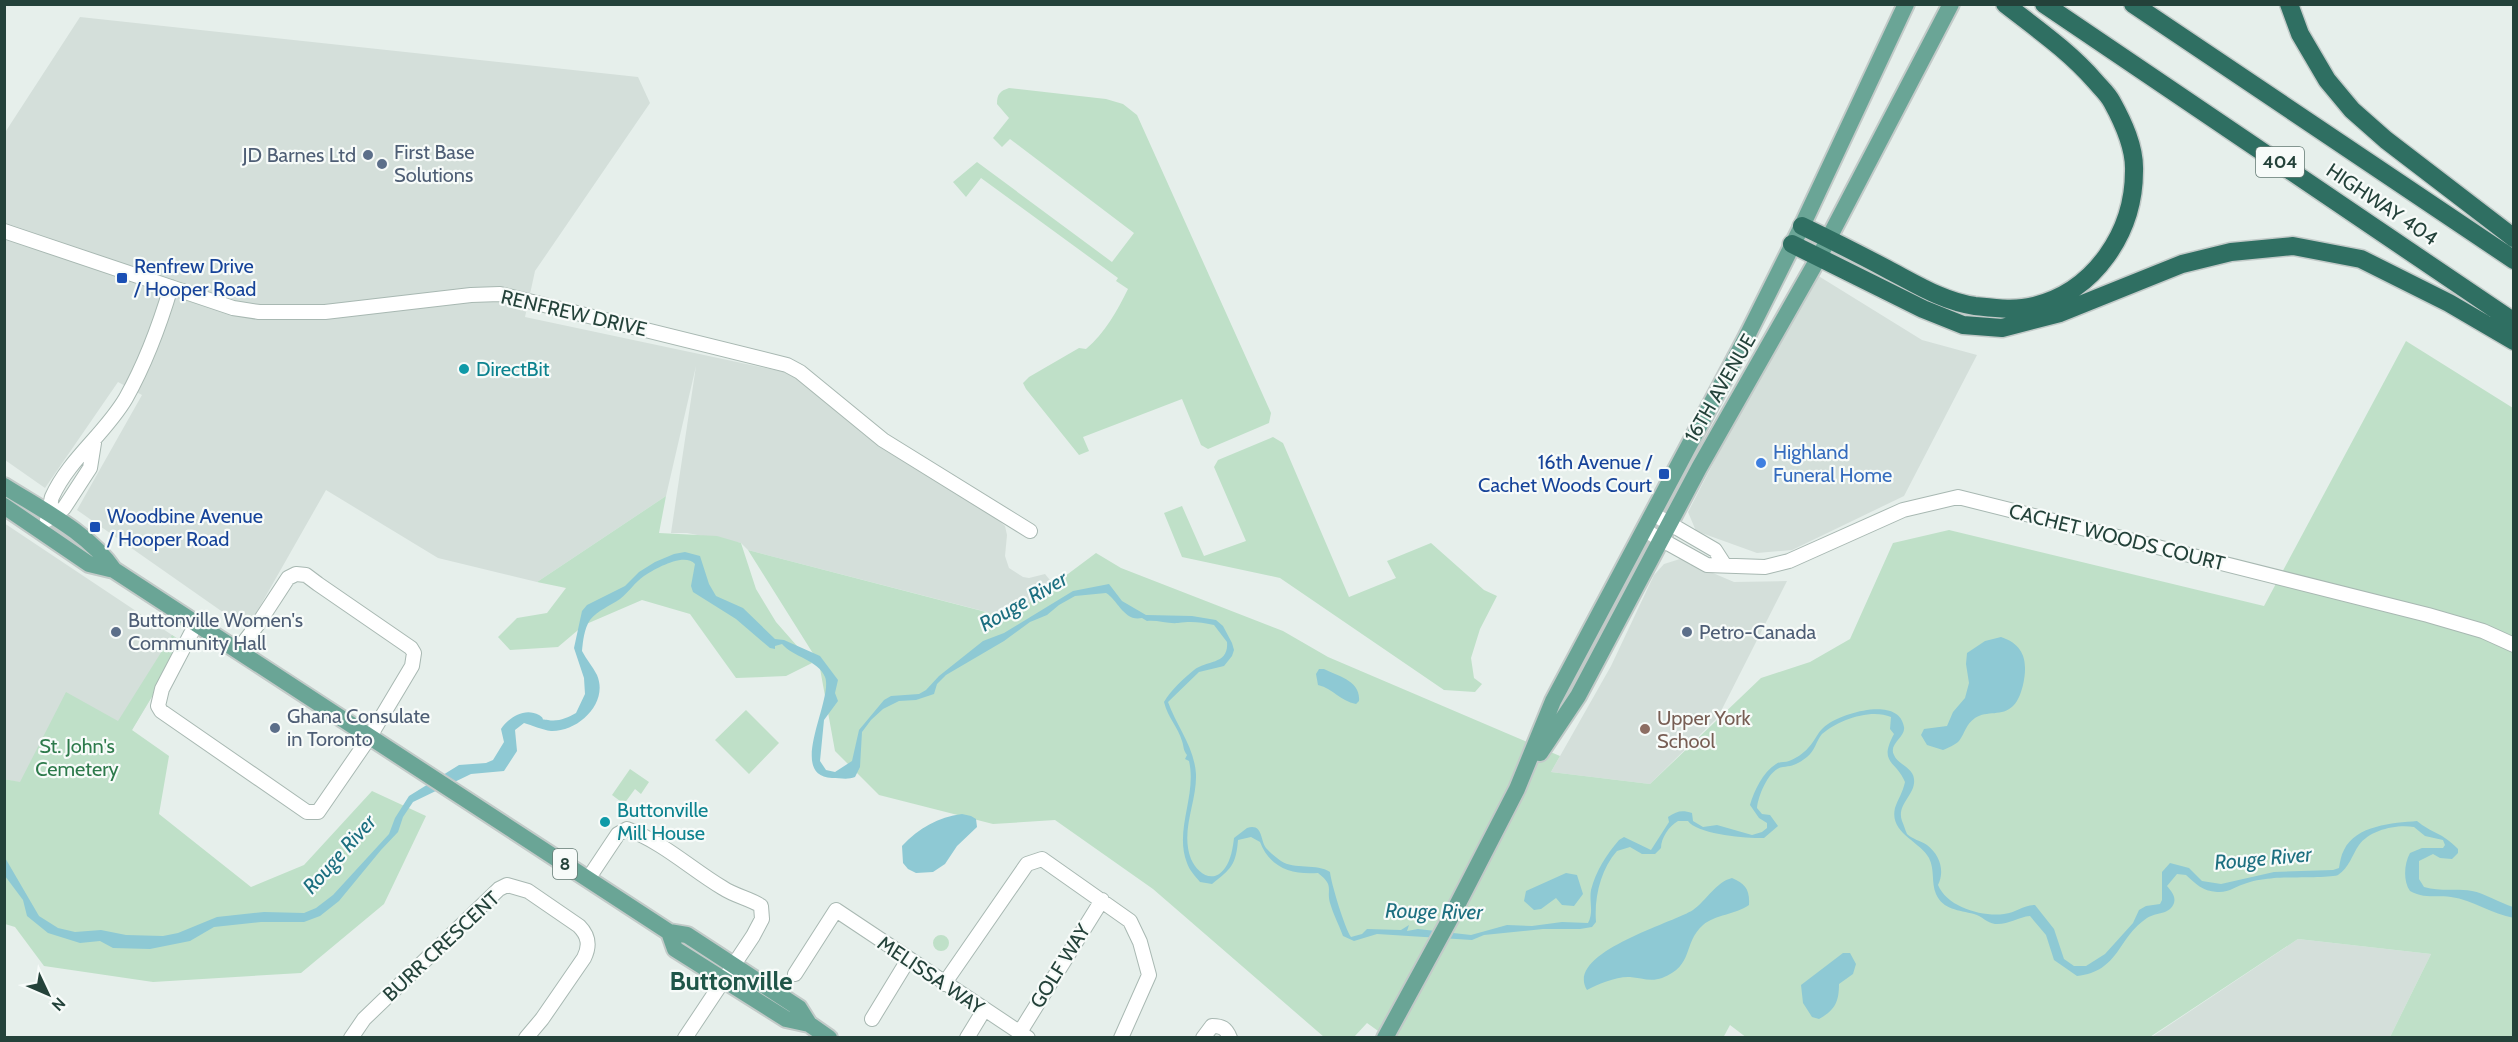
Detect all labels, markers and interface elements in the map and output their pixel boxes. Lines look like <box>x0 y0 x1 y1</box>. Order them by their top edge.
place label: First Base Solutions <box>394 140 474 187</box>
place label: JD Barnes Ltd <box>242 143 356 167</box>
road number: 404 <box>2256 147 2304 177</box>
marker: JD Barnes Ltd <box>361 148 375 162</box>
marker: First Base Solutions <box>375 157 389 171</box>
street label: HIGHWAY 404 <box>2322 158 2443 250</box>
place label: Renfrew Drive / Hooper Road <box>133 254 256 301</box>
marker: Renfrew Drive / Hooper Road <box>115 271 129 285</box>
street label: RENFREW DRIVE <box>499 285 649 341</box>
street label: 16TH AVENUE <box>1679 330 1761 446</box>
place label: DirectBit <box>476 357 550 381</box>
marker: DirectBit <box>457 362 471 376</box>
place label: Highland Funeral Home <box>1773 440 1892 487</box>
place label: 16th Avenue / Cachet Woods Court <box>1478 450 1654 497</box>
marker: Highland Funeral Home <box>1754 456 1768 470</box>
marker: 16th Avenue / Cachet Woods Court <box>1657 467 1671 481</box>
street label: CACHET WOODS COURT <box>2007 499 2228 576</box>
place label: Woodbine Avenue / Hooper Road <box>106 504 263 551</box>
marker: Woodbine Avenue / Hooper Road <box>88 520 102 534</box>
water label: Rouge River <box>974 565 1073 636</box>
place label: Buttonville Women's Community Hall <box>128 608 303 655</box>
place label: Petro-Canada <box>1699 620 1816 644</box>
marker: Buttonville Women's Community Hall <box>109 625 123 639</box>
marker: Petro-Canada <box>1680 625 1694 639</box>
place label: Ghana Consulate in Toronto <box>287 704 430 751</box>
place label: Upper York School <box>1657 706 1750 753</box>
marker: Ghana Consulate in Toronto <box>268 721 282 735</box>
marker: Upper York School <box>1638 722 1652 736</box>
park label: St. John's Cemetery <box>35 734 119 781</box>
place label: Buttonville Mill House <box>617 798 708 845</box>
water label: Rouge River <box>297 808 382 899</box>
marker: Buttonville Mill House <box>598 815 612 829</box>
water label: Rouge River <box>2213 841 2314 875</box>
road number: 8 <box>553 849 577 879</box>
street label: BURR CRESCENT <box>378 886 504 1006</box>
water label: Rouge River <box>1385 898 1485 924</box>
street label: GOLF WAY <box>1025 919 1096 1012</box>
street label: MELISSA WAY <box>873 931 989 1020</box>
north arrow <box>18 964 78 1024</box>
district label: Buttonville <box>669 965 793 997</box>
text: N <box>48 993 69 1015</box>

